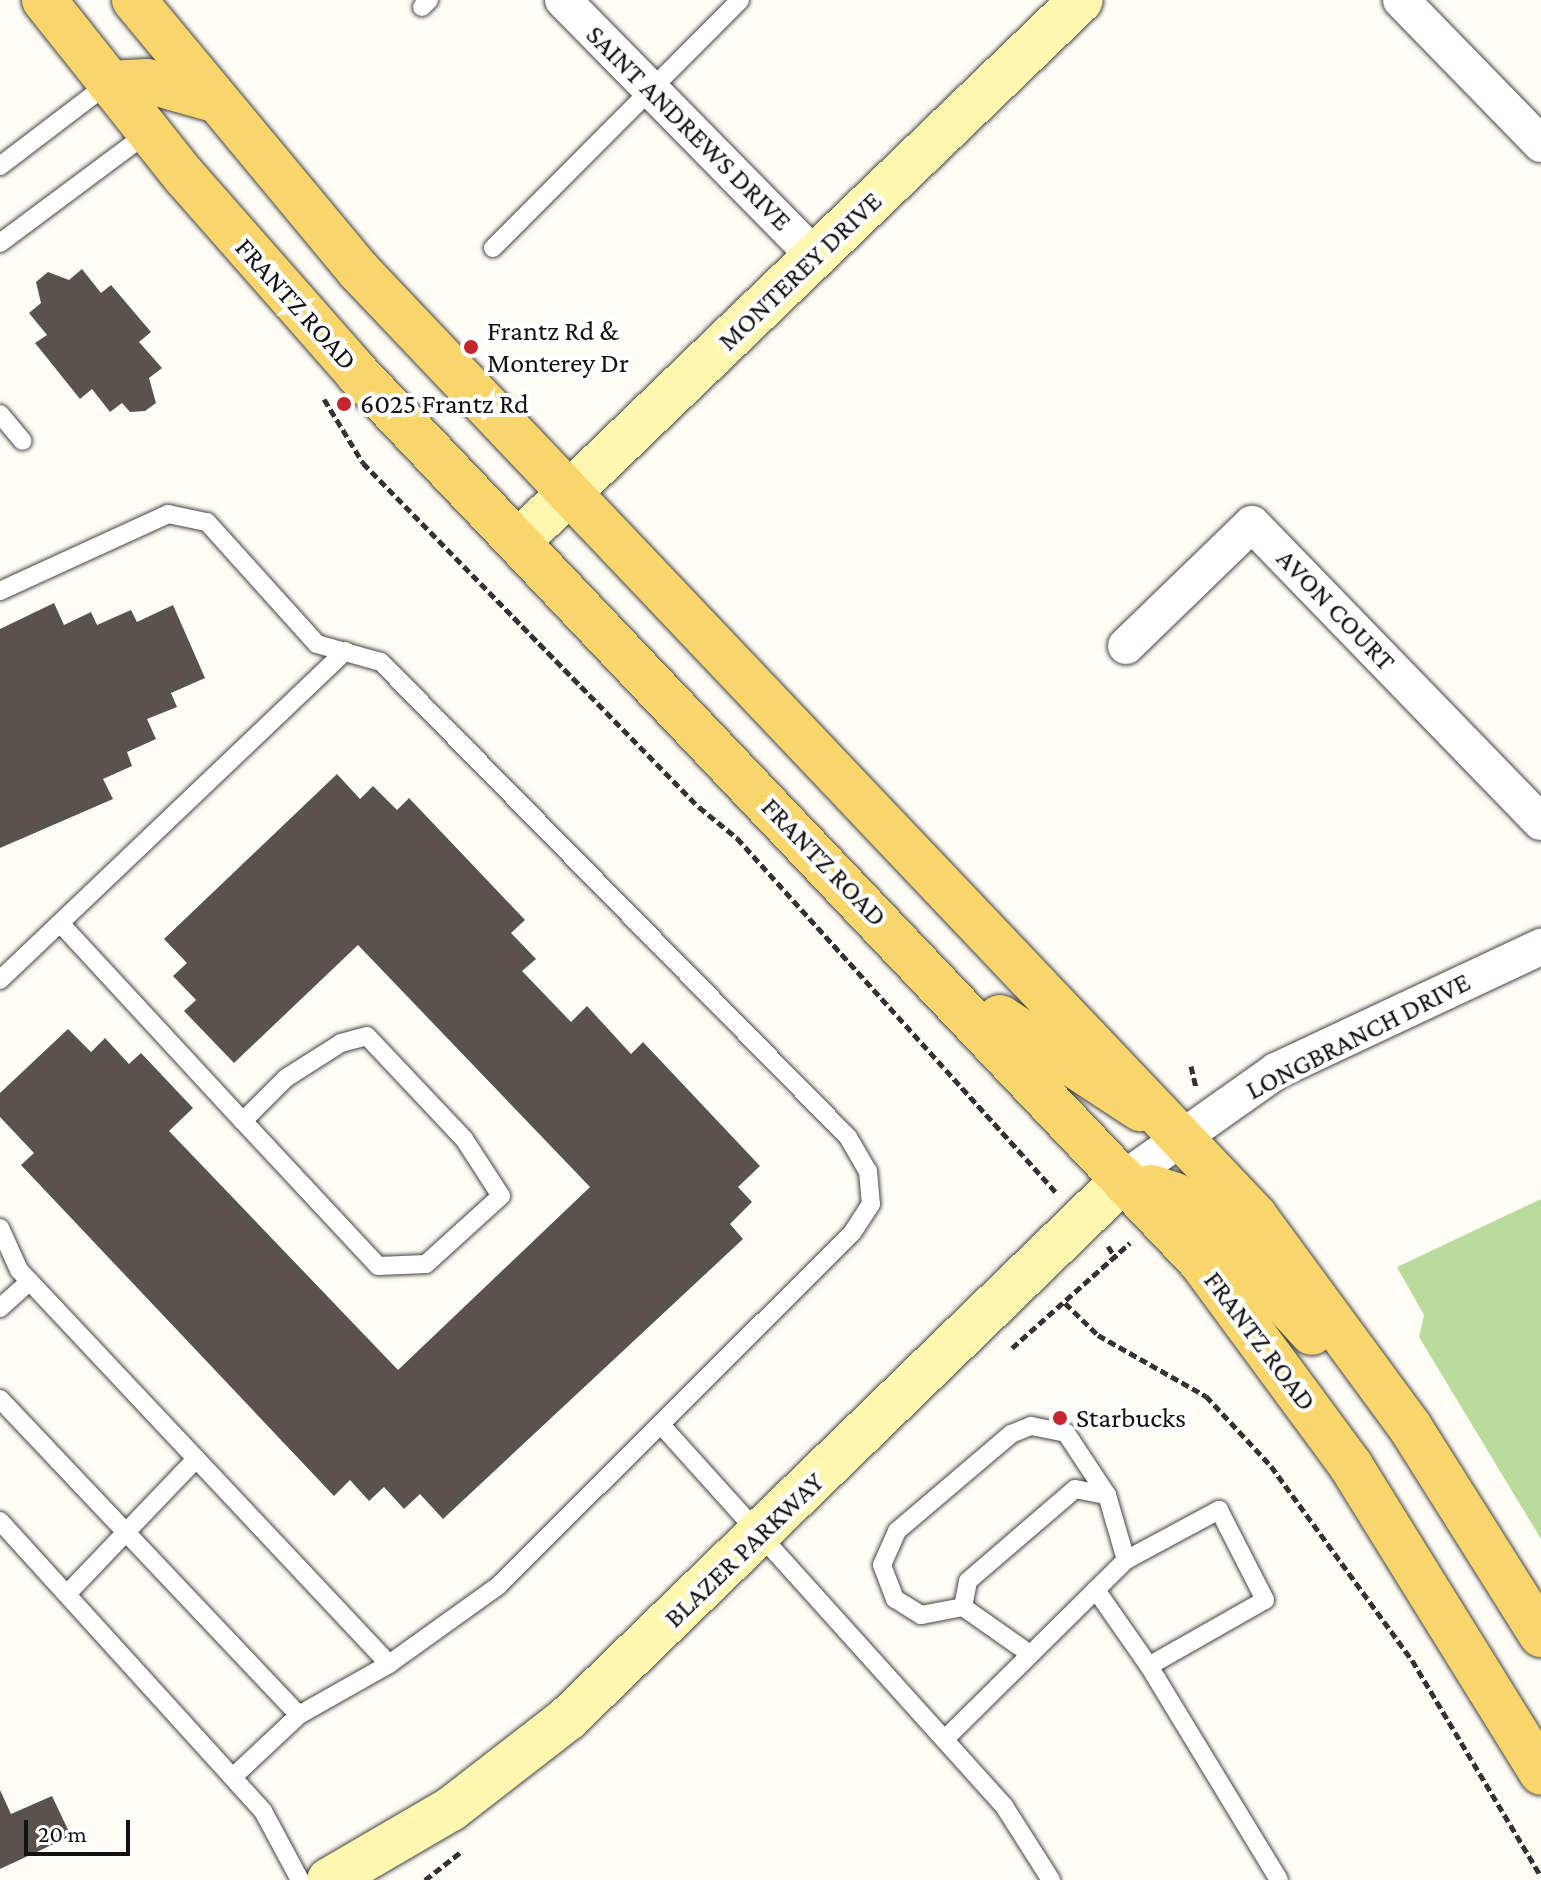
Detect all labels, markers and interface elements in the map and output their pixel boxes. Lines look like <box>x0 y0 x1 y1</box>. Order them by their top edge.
street label: SAINT ANDREWS DRIVE <box>579 18 799 238</box>
street label: MONTEREY DRIVE <box>711 184 889 358</box>
street label: FRANTZ ROAD <box>228 231 364 377</box>
place label: Frantz Rd & Monterey Dr <box>487 314 629 380</box>
marker: Frantz Rd & Monterey Dr <box>462 338 480 356</box>
place label: 6025 Frantz Rd <box>360 387 529 421</box>
marker: 6025 Frantz Rd <box>335 395 353 413</box>
street label: AVON COURT <box>1269 542 1403 678</box>
street label: FRANTZ ROAD <box>754 790 894 934</box>
street label: LONGBRANCH DRIVE <box>1240 965 1476 1107</box>
street label: FRANTZ ROAD <box>1197 1264 1323 1418</box>
place label: Starbucks <box>1076 1401 1186 1435</box>
marker: Starbucks <box>1051 1409 1069 1427</box>
street label: BLAZER PARKWAY <box>657 1465 831 1635</box>
scale bar <box>28 1804 134 1854</box>
text: 20 m <box>38 1820 87 1847</box>

